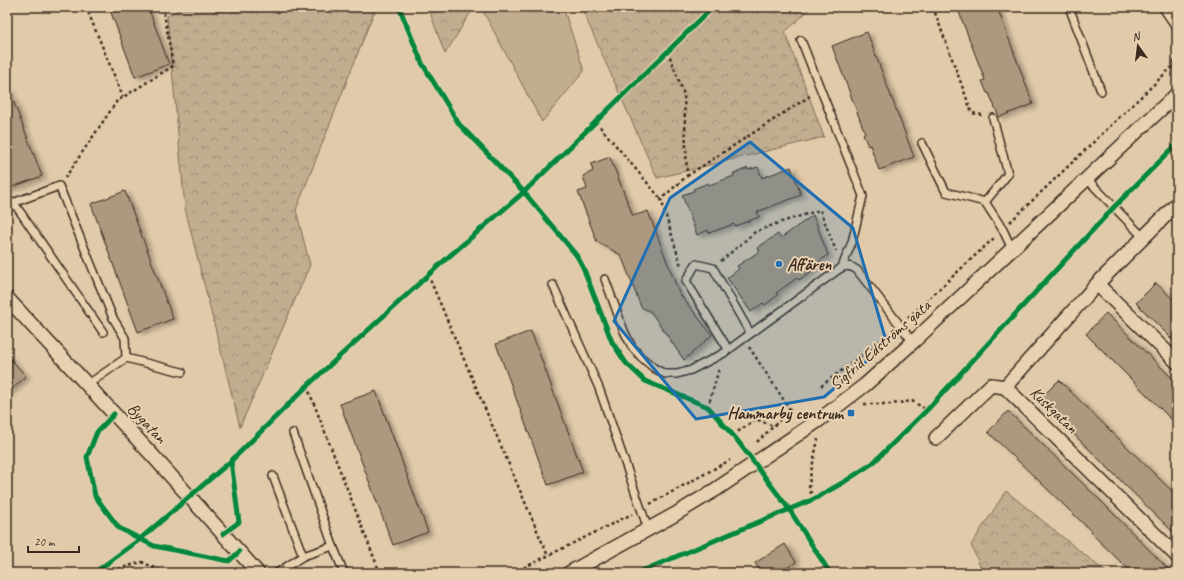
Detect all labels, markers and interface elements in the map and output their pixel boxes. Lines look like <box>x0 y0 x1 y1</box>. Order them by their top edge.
north arrow <box>1118 26 1158 66</box>
text: N <box>1131 28 1143 44</box>
place label: Affären <box>787 254 832 275</box>
marker: Affären <box>774 259 784 269</box>
street label: Sigfrid Edströms gata <box>825 295 936 395</box>
street label: Kuskgatan <box>1026 382 1083 438</box>
street label: Bygatan <box>123 398 172 449</box>
place label: Hammarby centrum <box>727 403 844 424</box>
marker: Hammarby centrum <box>846 408 856 418</box>
scale bar <box>28 528 79 554</box>
text: 20 m <box>34 534 56 550</box>

